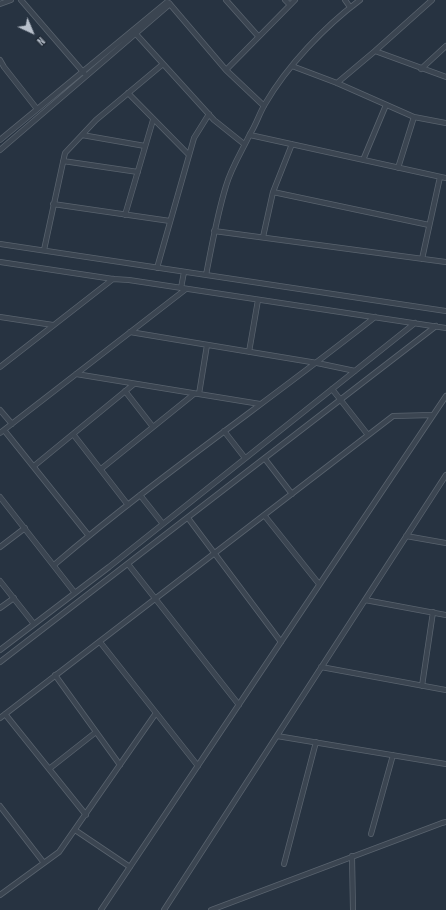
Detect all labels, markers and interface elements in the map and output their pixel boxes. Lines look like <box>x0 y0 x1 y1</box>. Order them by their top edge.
north arrow <box>12 12 52 52</box>
text: N <box>34 34 47 48</box>

